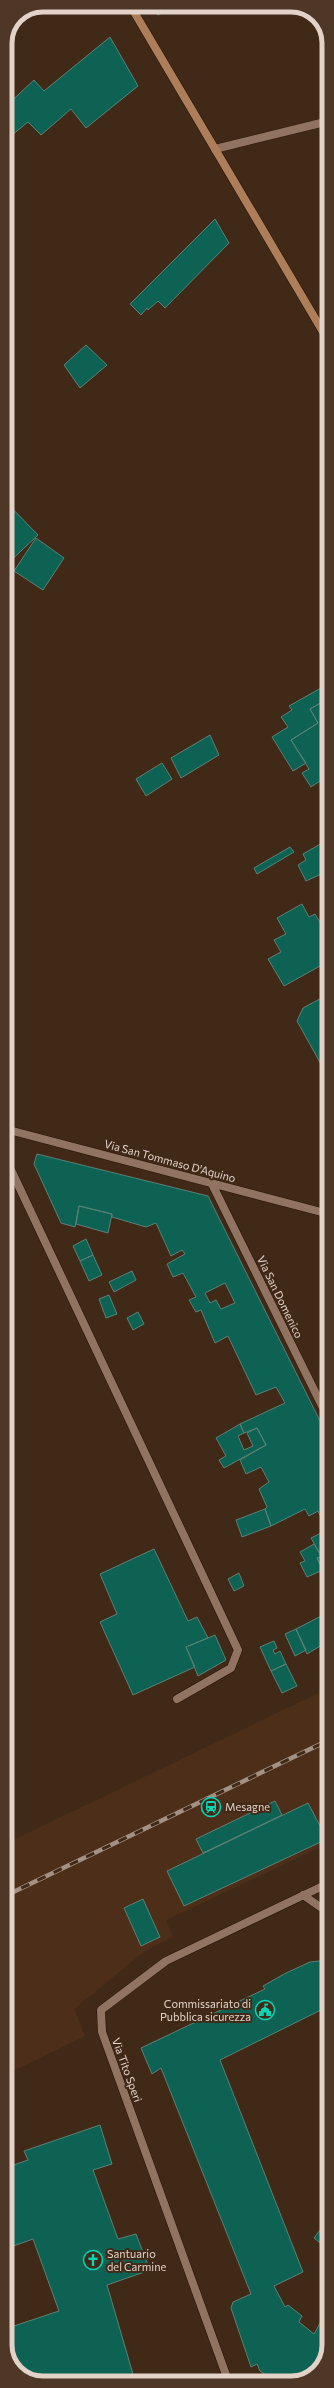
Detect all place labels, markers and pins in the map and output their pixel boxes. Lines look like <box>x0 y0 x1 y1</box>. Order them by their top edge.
station icon: Mesagne <box>200 1796 222 1818</box>
place label: Mesagne <box>225 1800 270 1813</box>
place label: Commissariato di Pubblica sicurezza <box>160 1997 251 2023</box>
public building icon: Commissariato di Pubblica sicurezza <box>254 1999 276 2021</box>
place label: Santuario del Carmine <box>107 2247 166 2273</box>
church icon: Santuario del Carmine <box>82 2249 104 2271</box>

